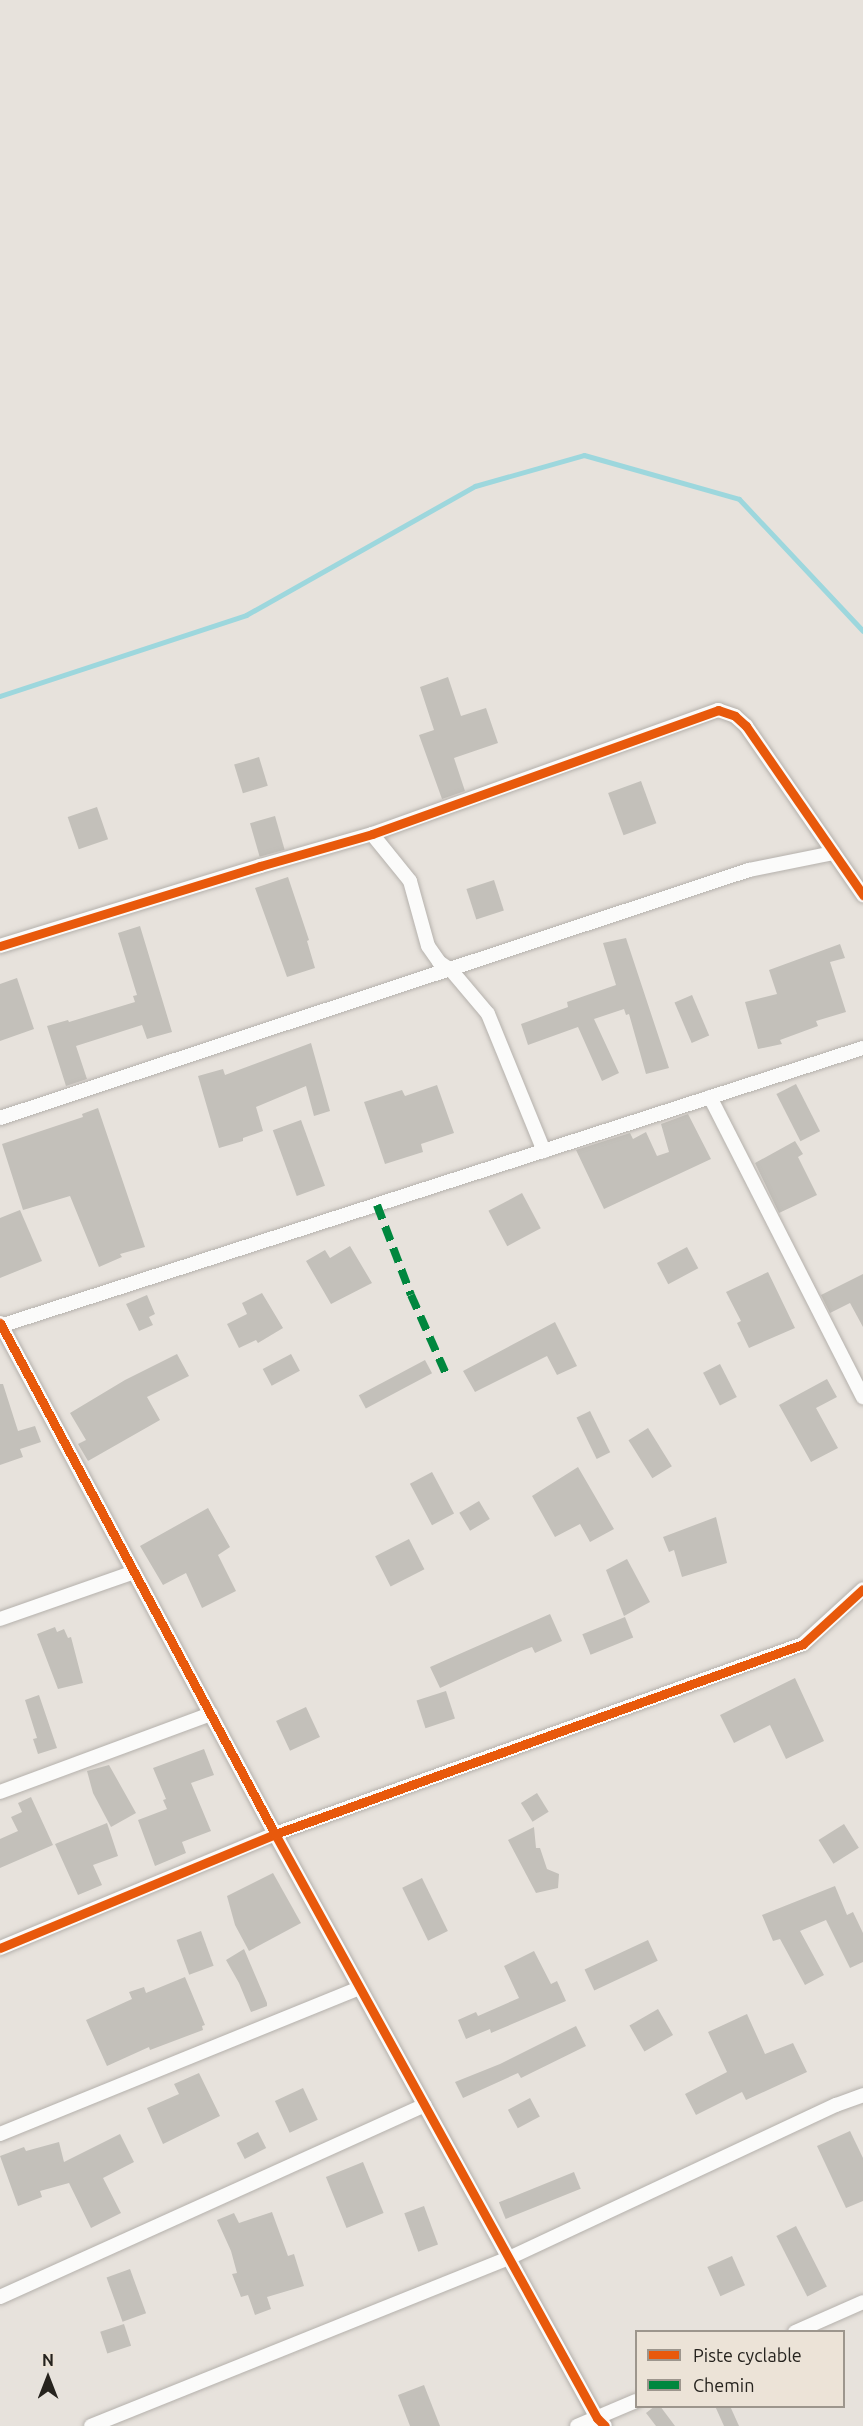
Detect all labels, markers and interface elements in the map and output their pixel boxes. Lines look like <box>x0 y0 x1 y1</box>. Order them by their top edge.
legend <box>635 2330 845 2408</box>
text: Piste cyclable <box>693 2345 802 2365</box>
north arrow <box>18 2348 78 2408</box>
text: N <box>42 2351 54 2369</box>
text: Chemin <box>693 2375 754 2395</box>

